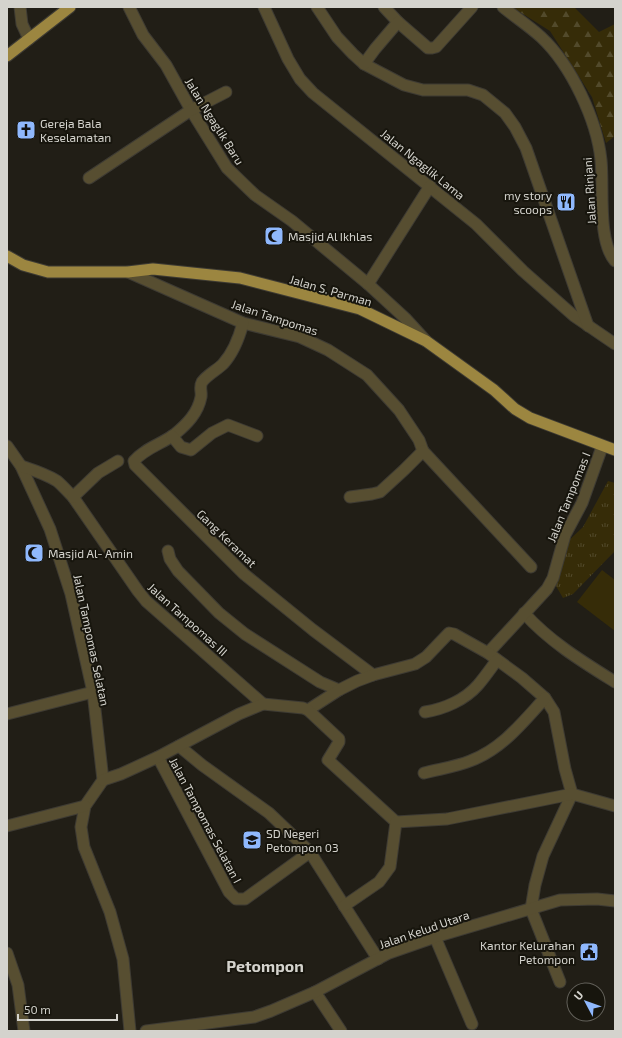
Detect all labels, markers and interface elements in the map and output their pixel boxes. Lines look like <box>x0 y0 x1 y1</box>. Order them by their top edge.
street label: Jalan Ngaglik Baru <box>183 75 247 167</box>
place label: Gereja Bala Keselamatan <box>40 116 111 144</box>
church icon: Gereja Bala Keselamatan <box>15 119 37 141</box>
street label: Jalan Ngaglik Lama <box>378 126 468 202</box>
street label: Jalan Rinjani <box>580 157 599 225</box>
place label: my story scoops <box>504 188 553 216</box>
restaurant icon: my story scoops <box>555 191 577 213</box>
mosque icon: Masjid Al Ikhlas <box>263 225 285 247</box>
place label: Masjid Al Ikhlas <box>288 229 372 244</box>
street label: Jalan S. Parman <box>288 272 374 308</box>
street label: Jalan Tampomas <box>230 296 320 338</box>
street label: Jalan Tampomas I <box>544 450 592 544</box>
street label: Gang Keramat <box>194 506 260 570</box>
mosque icon: Masjid Al- Amin <box>23 542 45 564</box>
place label: Masjid Al- Amin <box>48 546 133 561</box>
street label: Jalan Tampomas Selatan <box>71 573 113 707</box>
street label: Jalan Tampomas III <box>145 580 231 658</box>
street label: Jalan Tampomas Selatan I <box>167 755 245 885</box>
place label: SD Negeri Petompon 03 <box>266 826 339 854</box>
school or university icon: SD Negeri Petompon 03 <box>241 829 263 851</box>
street label: Jalan Kelud Utara <box>377 907 471 951</box>
place label: Kantor Kelurahan Petompon <box>480 938 575 966</box>
public building icon: Kantor Kelurahan Petompon <box>578 941 600 963</box>
district label: Petompon <box>226 956 304 975</box>
north arrow <box>566 982 606 1022</box>
text: U <box>571 988 585 1002</box>
scale bar <box>18 996 117 1022</box>
text: 50 m <box>24 1002 51 1016</box>

